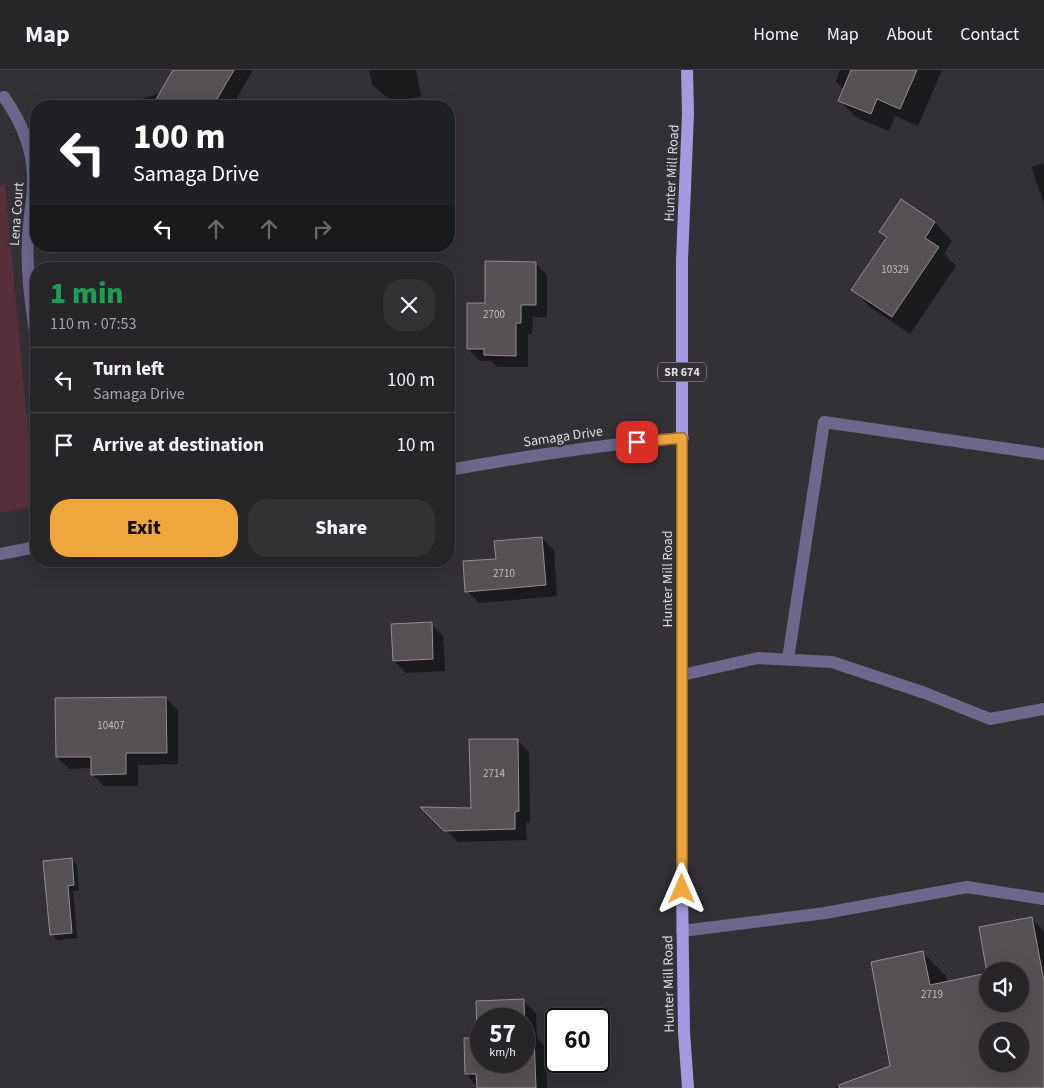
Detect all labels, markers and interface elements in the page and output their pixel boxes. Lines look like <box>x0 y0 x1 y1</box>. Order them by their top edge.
text: Map <box>25 17 70 52</box>
text: Home <box>753 22 799 47</box>
text: Map <box>827 22 859 47</box>
text: About <box>887 22 932 47</box>
text: Contact <box>960 22 1019 47</box>
text: 100 m <box>133 112 225 162</box>
icon: left <box>50 120 115 185</box>
street label: Hunter Mill Road <box>659 124 685 222</box>
text: Samaga Drive <box>133 158 259 190</box>
street label: Lena Court <box>5 181 29 247</box>
icon: left <box>149 215 177 243</box>
icon: ahead <box>202 215 230 243</box>
icon: ahead <box>255 215 283 243</box>
icon: right <box>308 215 336 243</box>
house number: 10329 <box>881 262 909 277</box>
text: 1 min <box>50 272 124 315</box>
button: close <box>383 279 435 331</box>
house number: 2700 <box>483 307 505 322</box>
text: 110 m · 07:53 <box>50 313 137 335</box>
text: Turn left <box>93 356 164 383</box>
road number: SR 674 <box>658 362 706 382</box>
icon: left <box>50 366 78 394</box>
text: 100 m <box>387 367 435 394</box>
text: Samaga Drive <box>93 383 185 405</box>
street label: Samaga Drive <box>522 421 604 452</box>
pin <box>616 421 658 463</box>
icon: arrive <box>623 428 651 456</box>
icon: arrive <box>50 431 78 459</box>
text: Arrive at destination <box>93 432 264 459</box>
text: 10 m <box>397 432 435 459</box>
button: Exit <box>50 499 238 557</box>
button: Share <box>248 499 435 557</box>
street label: Hunter Mill Road <box>658 530 678 628</box>
house number: 2710 <box>493 566 515 581</box>
house number: 10407 <box>97 718 125 733</box>
house number: 2714 <box>483 766 505 781</box>
position arrow <box>655 862 707 914</box>
street label: Hunter Mill Road <box>658 935 680 1033</box>
map controls <box>979 962 1029 1072</box>
button: sound <box>979 962 1029 1012</box>
house number: 2719 <box>921 987 943 1002</box>
speed limit sign: 60 <box>545 1008 610 1073</box>
text: 57 <box>489 1016 516 1052</box>
button: search <box>979 1022 1029 1072</box>
text: km/h <box>489 1044 516 1061</box>

